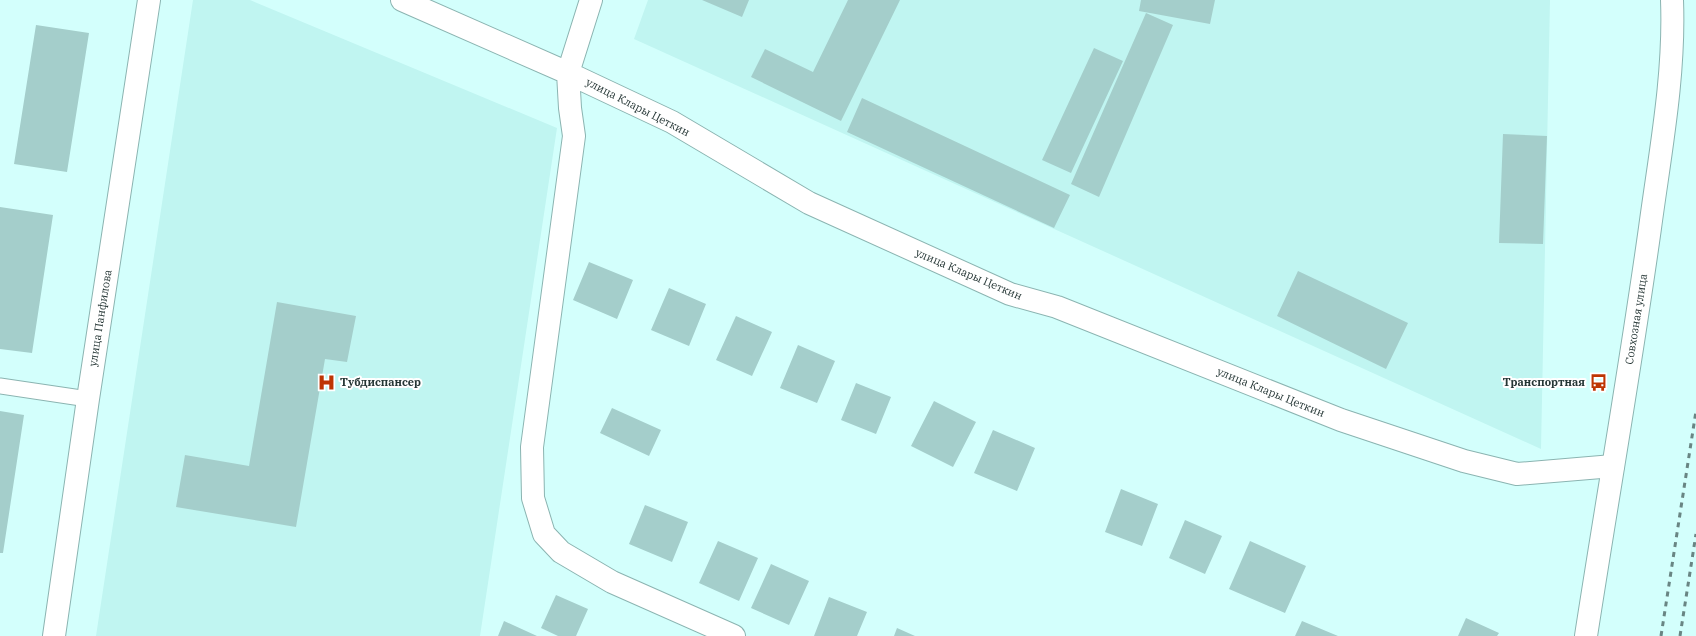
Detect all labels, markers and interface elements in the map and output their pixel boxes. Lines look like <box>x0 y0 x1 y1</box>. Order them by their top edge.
street label: улица Клары Цеткин <box>584 75 692 139</box>
street label: улица Клары Цеткин <box>913 245 1025 303</box>
street label: улица Панфилова <box>85 269 115 367</box>
street label: Совхозная улица <box>1622 273 1650 365</box>
street label: улица Клары Цеткин <box>1215 364 1327 420</box>
hospital icon: Тубдиспансер <box>317 372 337 392</box>
bus stop icon: Транспортная <box>1588 372 1608 392</box>
place label: Тубдиспансер <box>340 375 421 389</box>
place label: Транспортная <box>1503 375 1585 389</box>

